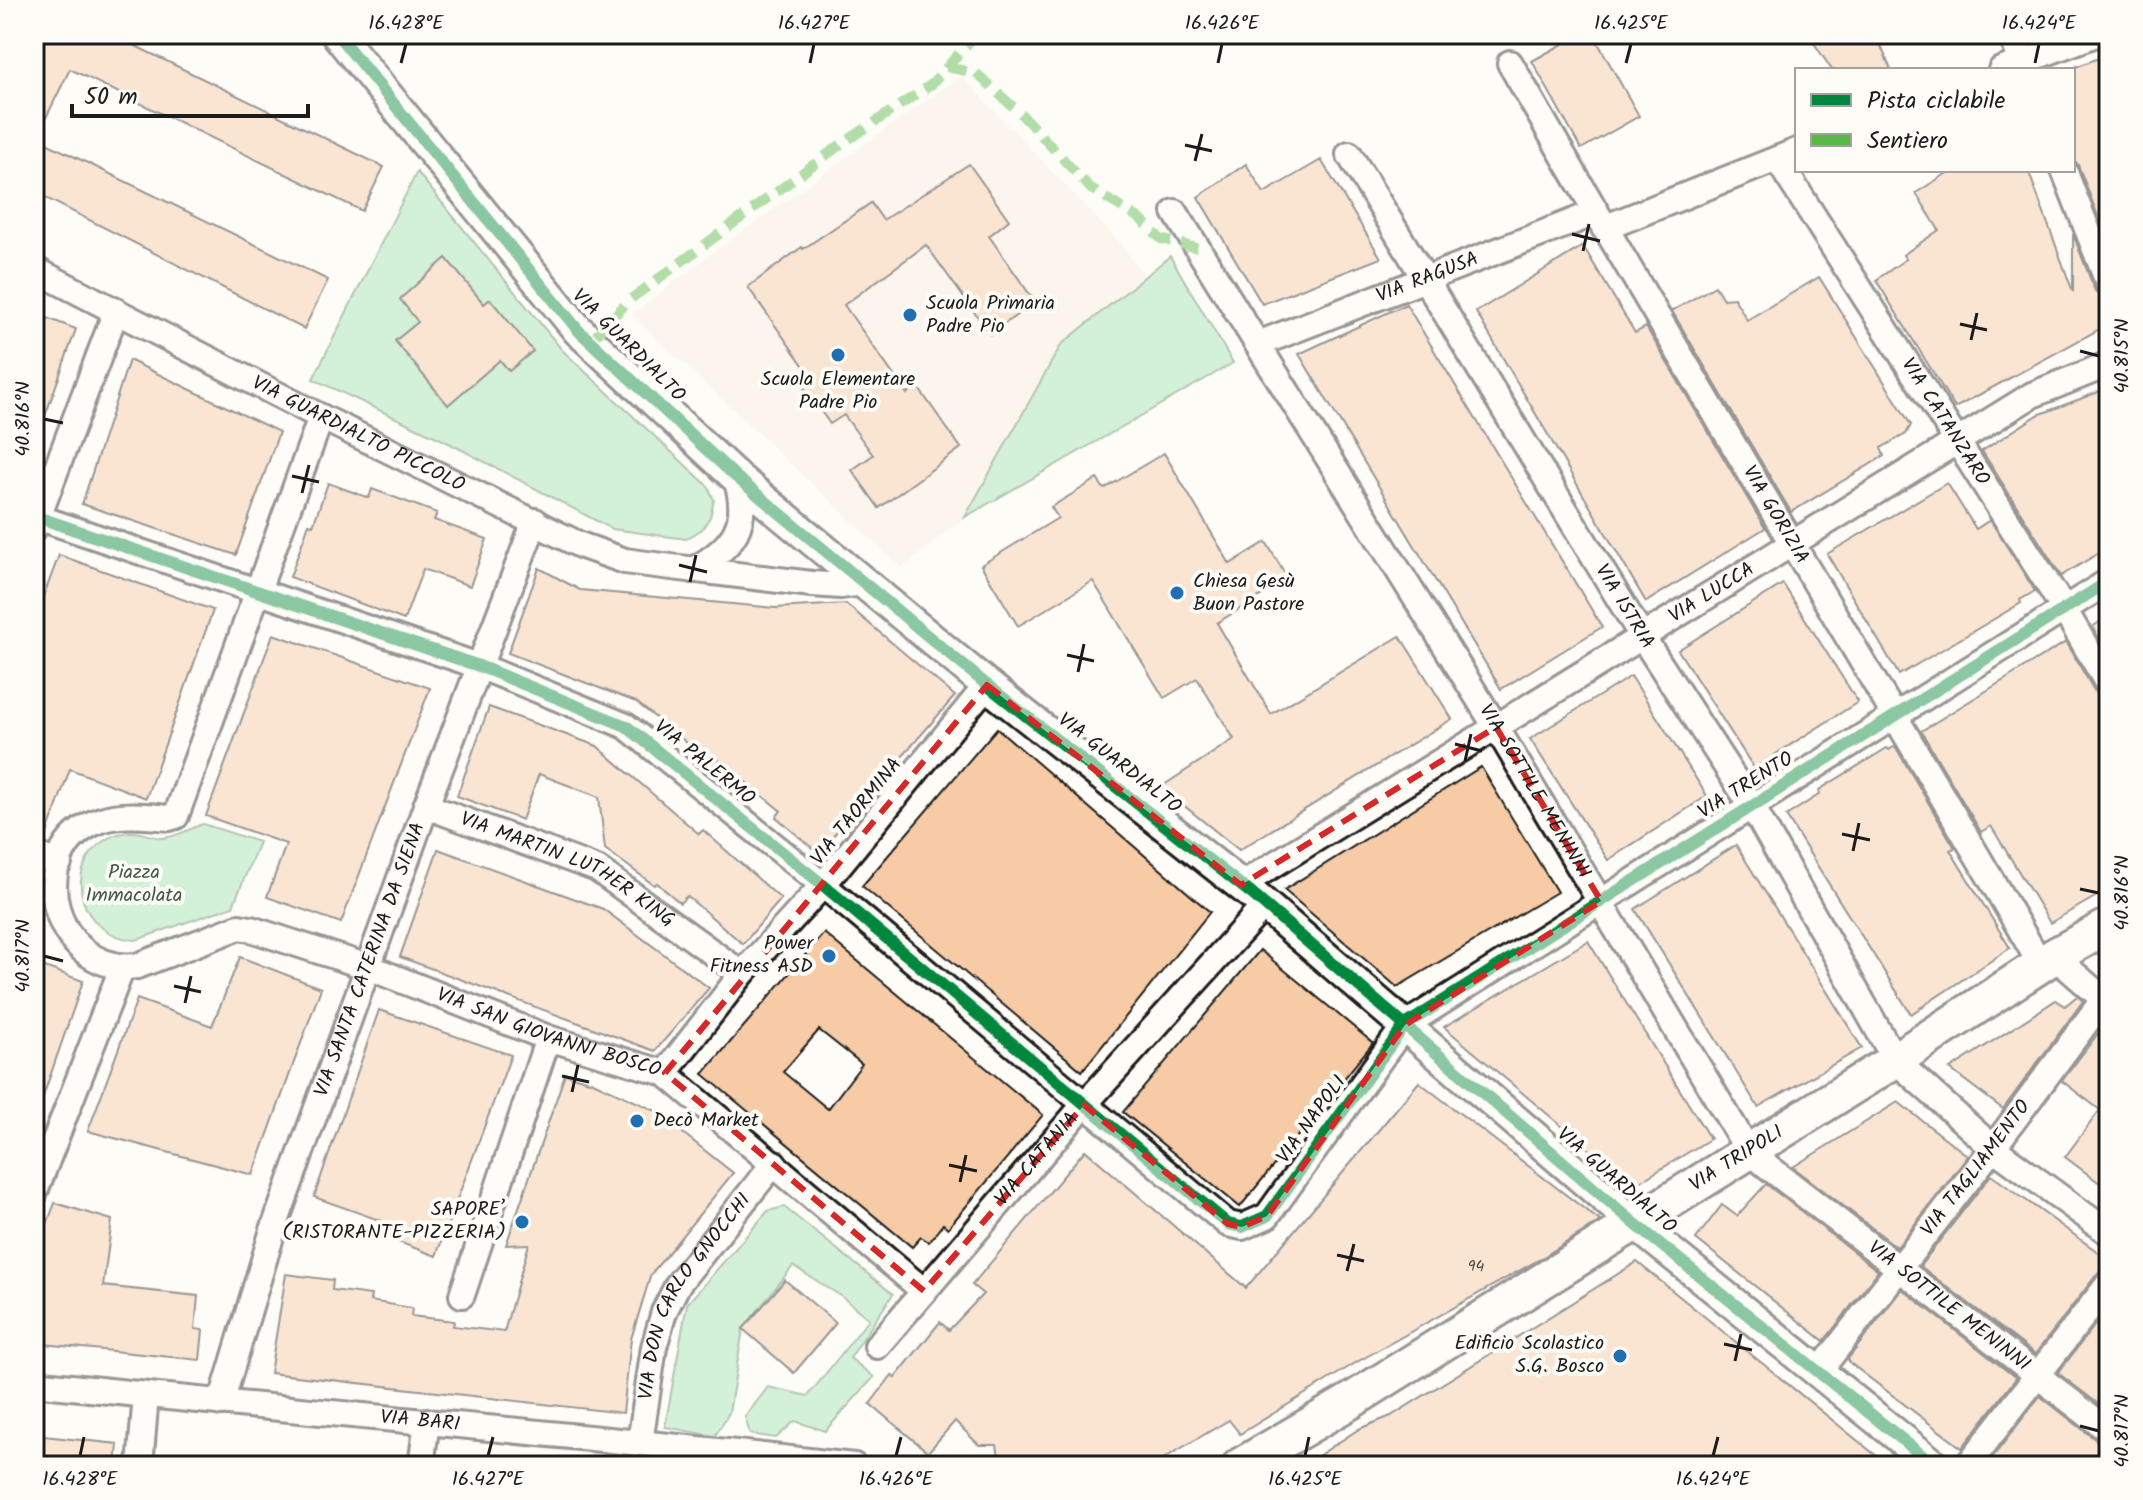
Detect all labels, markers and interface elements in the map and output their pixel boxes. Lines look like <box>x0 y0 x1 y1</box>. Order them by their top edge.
text: 16.428°E <box>368 8 445 40</box>
text: 16.427°E <box>778 8 852 40</box>
text: 16.426°E <box>1185 8 1260 40</box>
text: 16.425°E <box>1594 8 1669 40</box>
text: 16.424°E <box>2002 8 2077 40</box>
scale bar <box>72 68 308 118</box>
legend <box>1795 68 2075 172</box>
text: 50 m <box>84 78 138 117</box>
text: Pista ciclabile <box>1867 82 2006 121</box>
text: Sentiero <box>1867 122 1948 161</box>
street label: VIA RAGUSA <box>1372 244 1484 313</box>
street label: VIA GUARDIALTO <box>564 282 692 410</box>
place label: Scuola Primaria Padre Pio <box>926 288 1055 343</box>
marker: Scuola Primaria Padre Pio <box>901 306 919 324</box>
text: 40.815°N <box>2107 318 2139 394</box>
marker: Scuola Elementare Padre Pio <box>829 346 847 364</box>
street label: VIA CATANZARO <box>1892 352 1998 492</box>
place label: Scuola Elementare Padre Pio <box>761 364 915 419</box>
street label: VIA GUARDIALTO PICCOLO <box>246 368 470 502</box>
text: 40.816°N <box>8 381 40 457</box>
street label: VIA GORIZIA <box>1733 459 1817 571</box>
street label: VIA LUCCA <box>1663 554 1761 632</box>
street label: VIA ISTRIA <box>1586 558 1662 656</box>
place label: Chiesa Gesù Buon Pastore <box>1193 566 1304 621</box>
marker: Chiesa Gesù Buon Pastore <box>1168 584 1186 602</box>
street label: VIA SOTTILE MENINNI <box>1470 698 1599 885</box>
street label: VIA GUARDIALTO <box>1050 705 1188 823</box>
street label: VIA PALERMO <box>646 712 762 814</box>
street label: VIA TRENTO <box>1692 744 1800 828</box>
street label: VIA TAORMINA <box>803 751 911 873</box>
street label: VIA MARTIN LUTHER KING <box>455 804 681 936</box>
street label: VIA SANTA CATERINA DA SIENA <box>306 818 435 1101</box>
text: 40.816°N <box>2107 855 2139 931</box>
park label: Piazza Immacolata <box>86 857 182 912</box>
text: 40.817°N <box>8 919 40 993</box>
place label: Power Fitness ASD <box>710 928 814 983</box>
marker: Power Fitness ASD <box>820 947 838 965</box>
street label: VIA SAN GIOVANNI BOSCO <box>431 979 665 1087</box>
street label: VIA NAPOLI <box>1269 1069 1355 1171</box>
street label: VIA TAGLIAMENTO <box>1913 1093 2039 1244</box>
place label: Decò Market <box>653 1105 759 1137</box>
street label: VIA CATANIA <box>987 1105 1087 1214</box>
marker: Decò Market <box>628 1112 646 1130</box>
street label: VIA TRIPOLI <box>1683 1117 1790 1201</box>
street label: VIA GUARDIALTO <box>1549 1120 1683 1242</box>
street label: VIA DON CARLO GNOCCHI <box>630 1187 760 1402</box>
place label: SAPORE’ (RISTORANTE-PIZZERIA) <box>282 1194 506 1249</box>
marker: SAPORE’ (RISTORANTE-PIZZERIA) <box>513 1213 531 1231</box>
street label: VIA SOTTILE MENINNI <box>1860 1233 2037 1380</box>
house number: 94 <box>1468 1254 1484 1279</box>
place label: Edificio Scolastico S.G. Bosco <box>1454 1328 1604 1383</box>
marker: Edificio Scolastico S.G. Bosco <box>1611 1347 1629 1365</box>
text: 40.817°N <box>2107 1394 2139 1468</box>
street label: VIA BARI <box>379 1402 461 1441</box>
text: 16.428°E <box>42 1464 119 1496</box>
text: 16.427°E <box>452 1464 526 1496</box>
text: 16.426°E <box>859 1464 934 1496</box>
text: 16.425°E <box>1268 1464 1343 1496</box>
text: 16.424°E <box>1676 1464 1751 1496</box>

